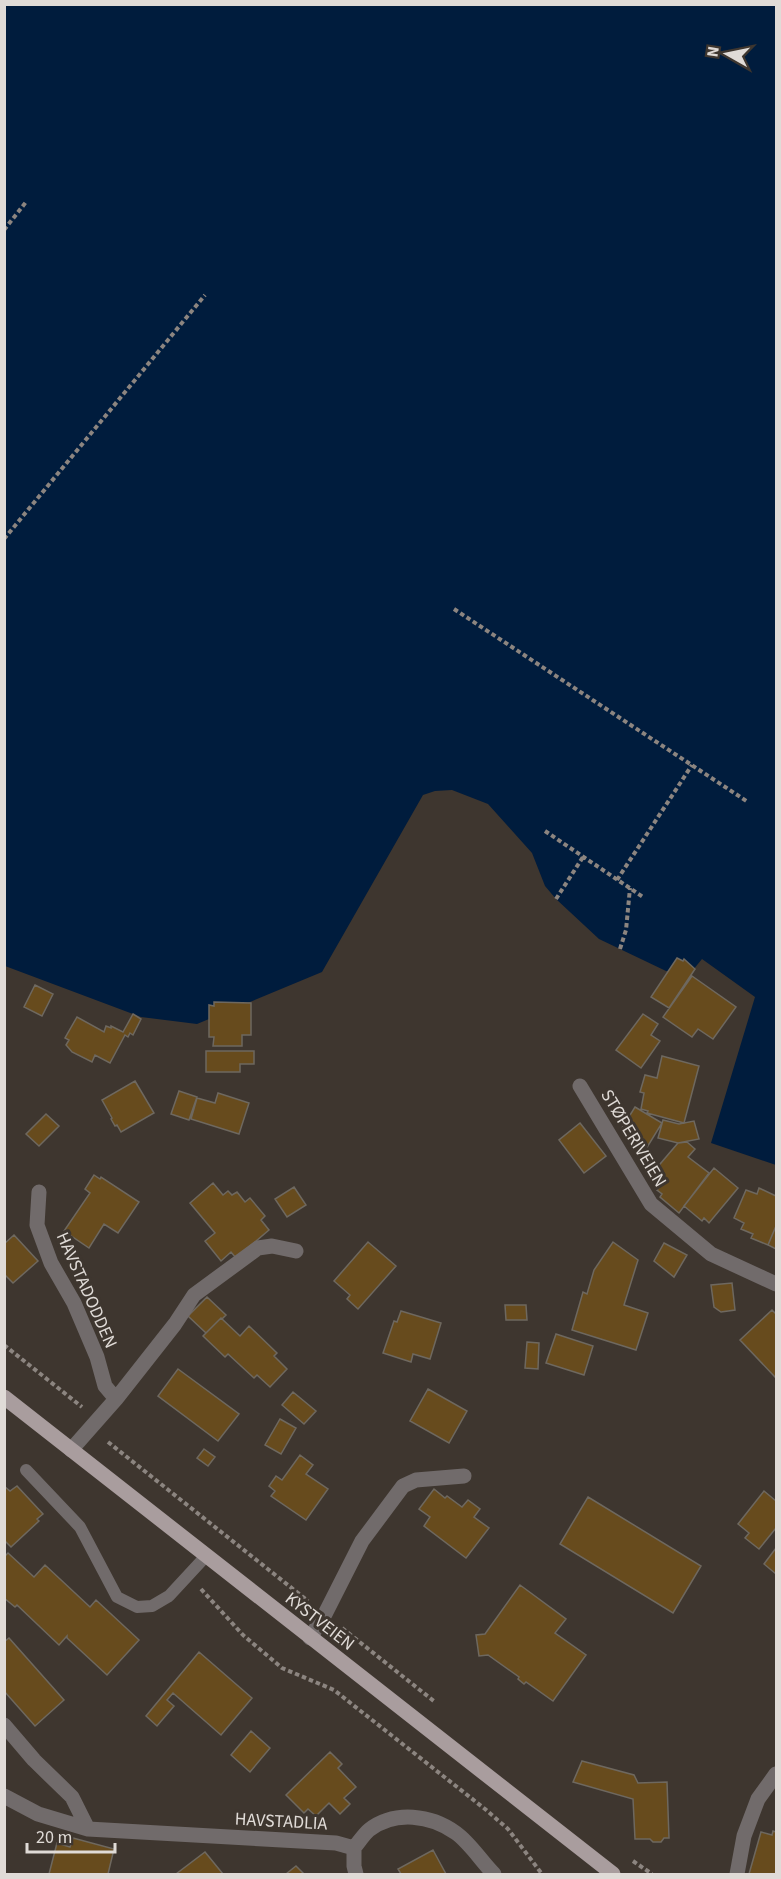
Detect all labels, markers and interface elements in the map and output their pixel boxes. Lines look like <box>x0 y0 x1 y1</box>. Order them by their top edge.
north arrow <box>697 24 757 84</box>
text: N <box>701 45 725 59</box>
street label: STØPERIVEIEN <box>595 1085 673 1192</box>
street label: HAVSTADODDEN <box>50 1228 123 1352</box>
street label: KYSTVEIEN <box>280 1586 360 1656</box>
street label: HAVSTADLIA <box>234 1807 328 1836</box>
scale bar <box>27 1816 116 1854</box>
text: 20 m <box>36 1825 72 1850</box>

